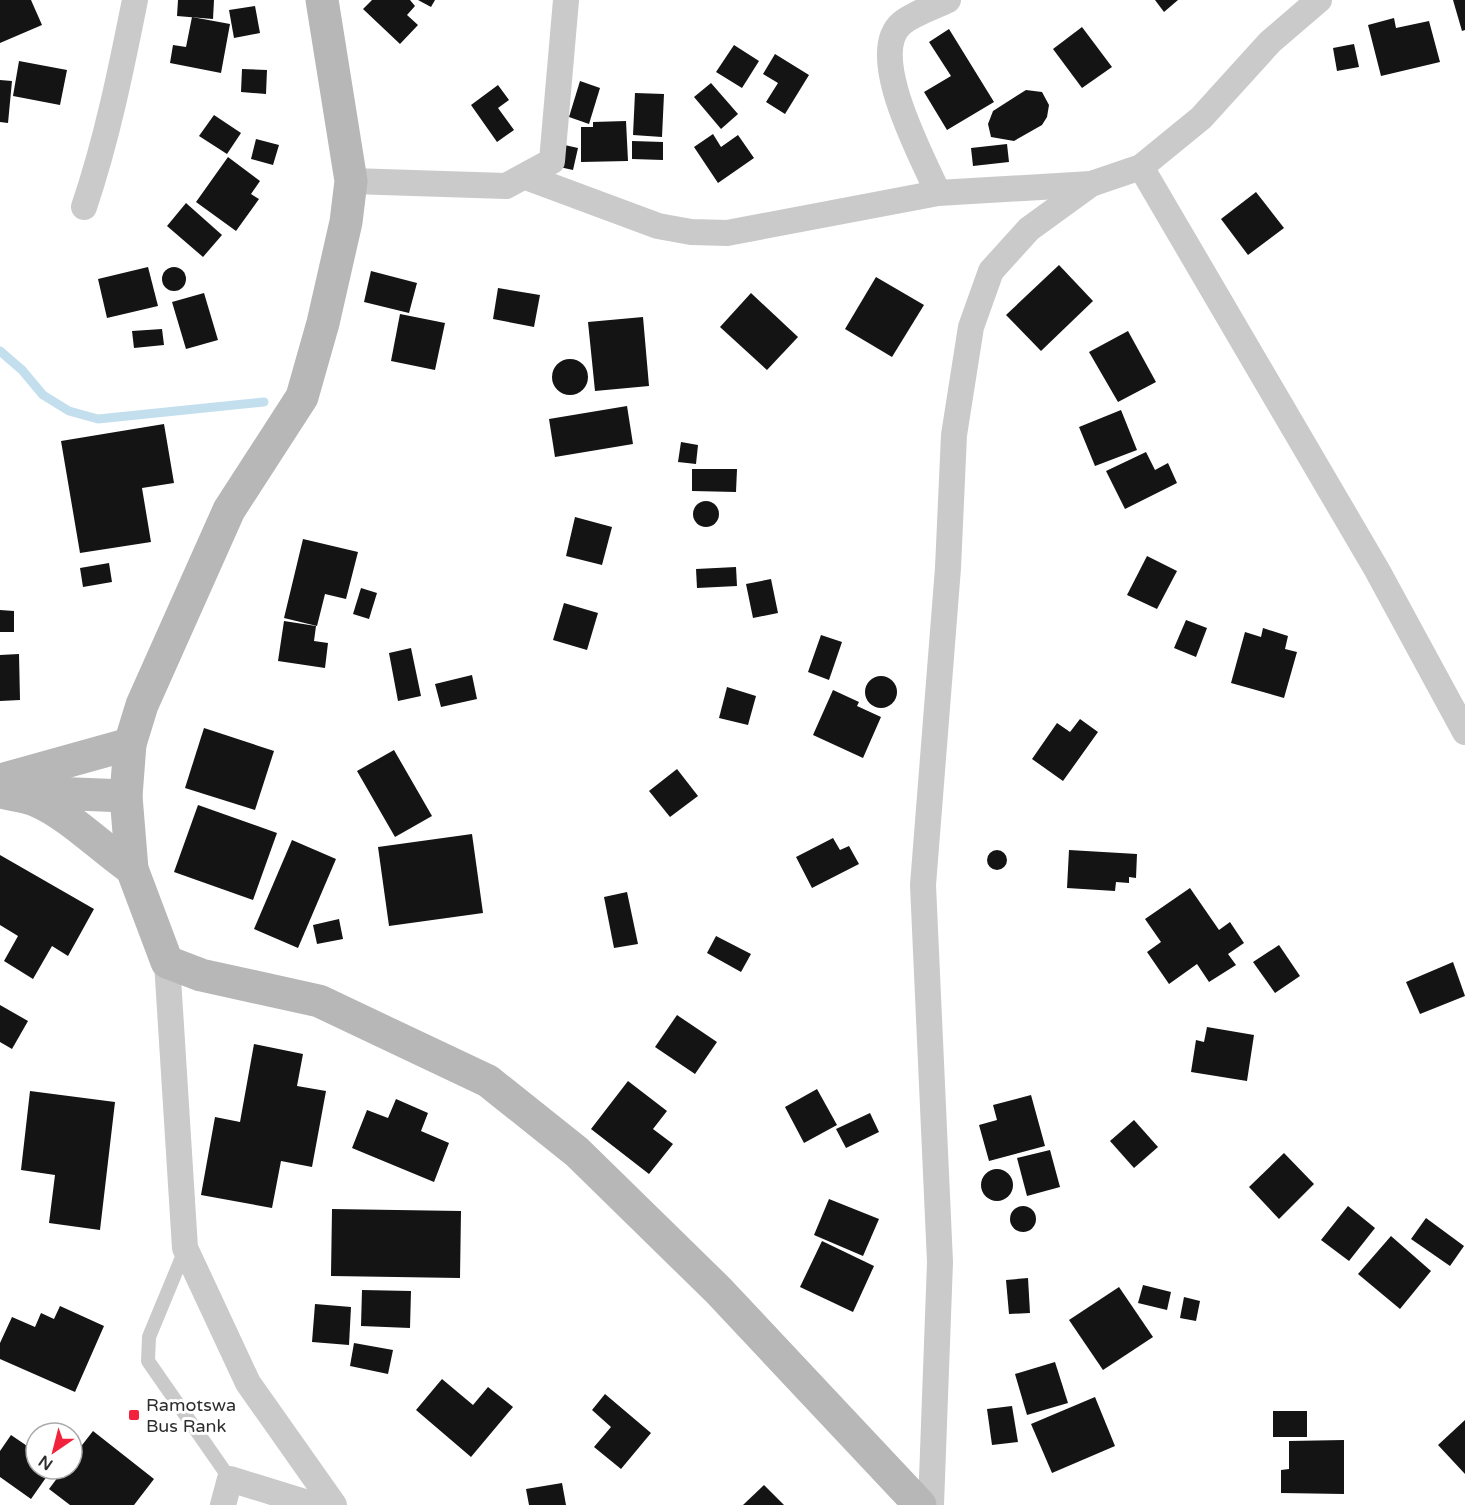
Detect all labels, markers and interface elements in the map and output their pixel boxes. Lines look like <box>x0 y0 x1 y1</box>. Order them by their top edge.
place label: Ramotswa Bus Rank <box>146 1394 236 1437</box>
marker: Ramotswa Bus Rank <box>127 1408 141 1422</box>
north arrow <box>24 1421 84 1481</box>
text: N <box>35 1451 57 1474</box>

